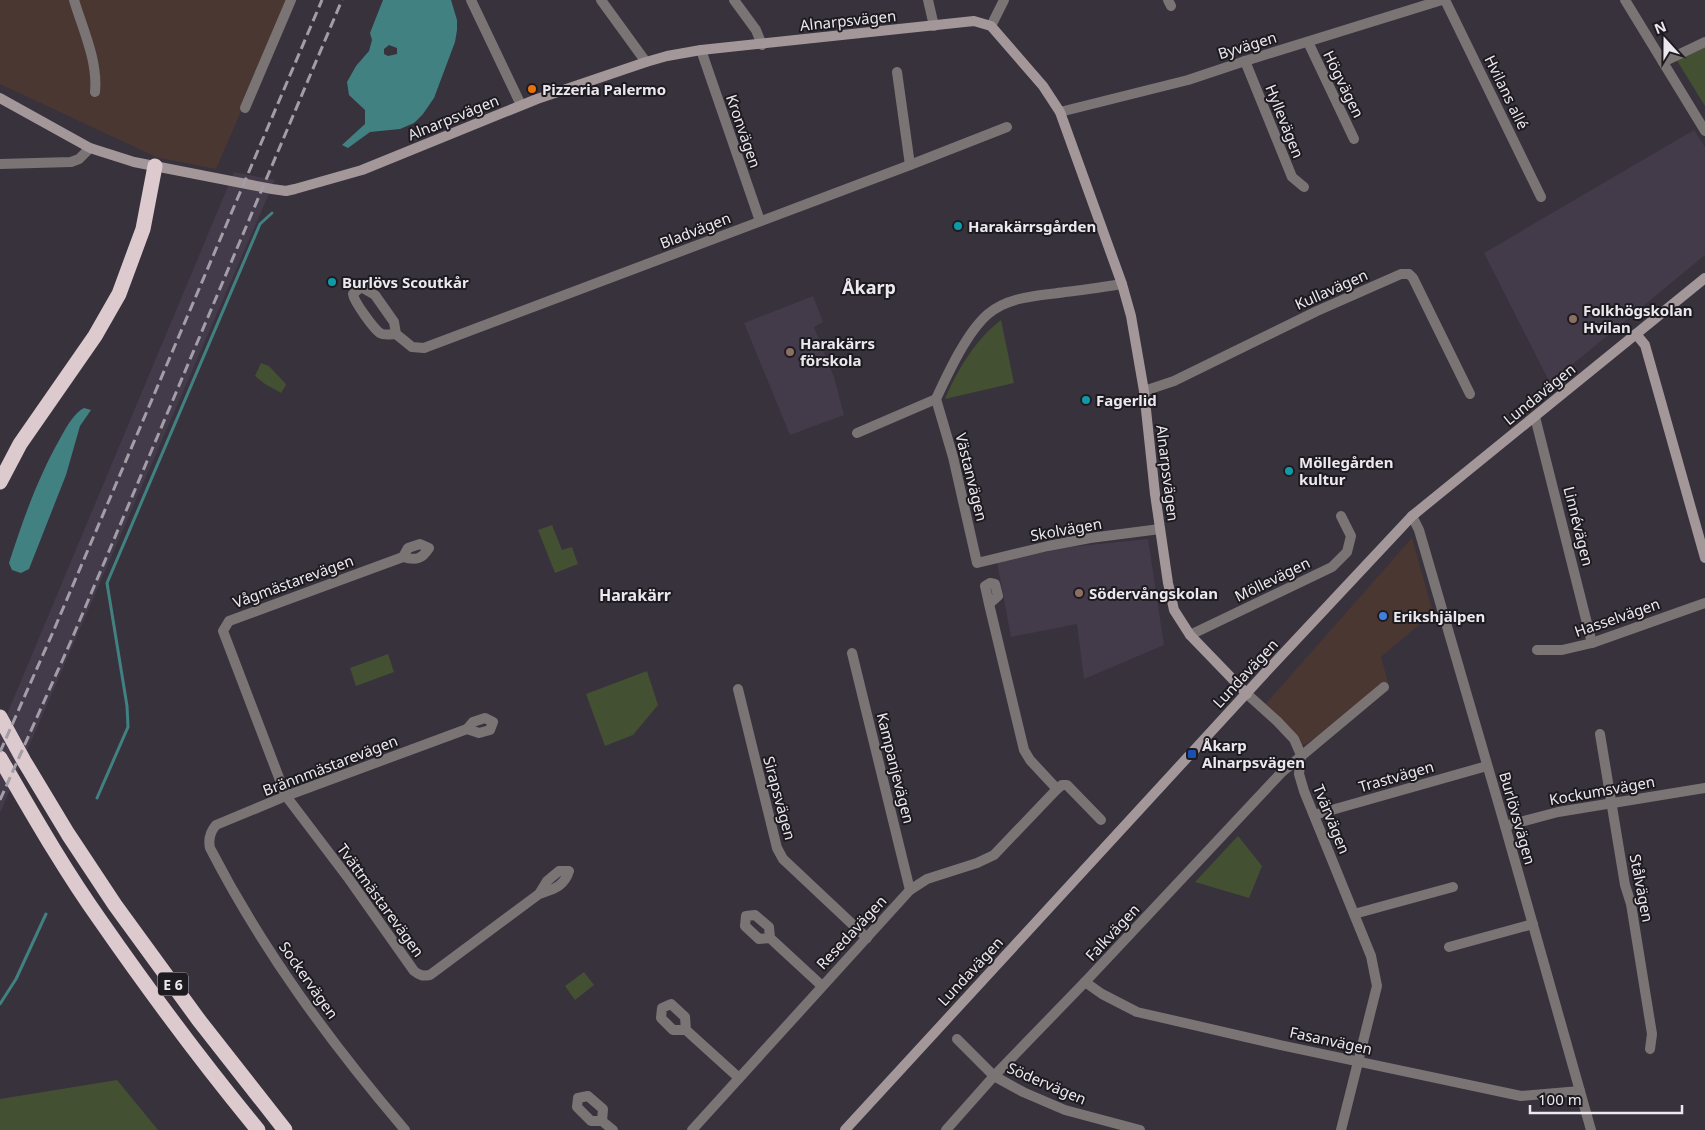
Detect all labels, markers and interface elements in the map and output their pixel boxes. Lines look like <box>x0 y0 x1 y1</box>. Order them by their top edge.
street label: Alnarpsvägen <box>799 5 897 35</box>
north arrow <box>1640 15 1690 65</box>
text: N <box>1651 16 1669 38</box>
street label: Byvägen <box>1215 27 1279 63</box>
street label: Högvägen <box>1319 47 1369 121</box>
street label: Hvilans allé <box>1481 52 1533 132</box>
place label: Pizzeria Palermo <box>542 79 666 99</box>
street label: Hyllevägen <box>1261 81 1309 161</box>
marker: Pizzeria Palermo <box>526 83 538 95</box>
street label: Alnarpsvägen <box>404 90 502 144</box>
street label: Kronvägen <box>722 92 766 170</box>
street label: Bladvägen <box>657 207 733 253</box>
place label: Harakärrsgården <box>968 216 1096 236</box>
marker: Harakärrsgården <box>952 220 964 232</box>
street label: Kullavägen <box>1291 264 1371 314</box>
place label: Burlövs Scoutkår <box>342 272 469 292</box>
district label: Åkarp <box>842 275 896 299</box>
marker: Burlövs Scoutkår <box>326 276 338 288</box>
place label: Folkhögskolan Hvilan <box>1583 300 1692 337</box>
marker: Folkhögskolan Hvilan <box>1567 313 1579 325</box>
place label: Harakärrs förskola <box>800 333 875 370</box>
marker: Harakärrs förskola <box>784 346 796 358</box>
street label: Lundavägen <box>1499 359 1579 429</box>
place label: Fagerlid <box>1096 390 1157 410</box>
marker: Fagerlid <box>1080 394 1092 406</box>
street label: Alnarpsvägen <box>1152 424 1184 522</box>
street label: Västanvägen <box>951 431 993 523</box>
place label: Möllegården kultur <box>1299 452 1393 489</box>
marker: Möllegården kultur <box>1283 465 1295 477</box>
street label: Linnévägen <box>1559 484 1599 568</box>
street label: Skolvägen <box>1029 513 1103 545</box>
street label: Vågmästarevägen <box>230 550 356 612</box>
street label: Möllevägen <box>1231 552 1313 606</box>
place label: Södervångskolan <box>1089 583 1218 603</box>
district label: Harakärr <box>599 584 671 606</box>
marker: Södervångskolan <box>1073 587 1085 599</box>
street label: Hasselvägen <box>1572 593 1662 641</box>
place label: Erikshjälpen <box>1393 606 1485 626</box>
marker: Erikshjälpen <box>1377 610 1389 622</box>
street label: Lundavägen <box>1208 634 1282 712</box>
street label: Kampanjevägen <box>873 710 919 826</box>
street label: Brännmästarevägen <box>260 730 400 800</box>
place label: Åkarp Alnarpsvägen <box>1202 735 1305 772</box>
marker: Åkarp Alnarpsvägen <box>1186 748 1198 760</box>
street label: Sirapsvägen <box>759 754 801 842</box>
street label: Trastvägen <box>1356 756 1436 796</box>
street label: Burlövsvägen <box>1495 769 1541 867</box>
street label: Kockumsvägen <box>1548 771 1656 809</box>
street label: Tvärvägen <box>1309 781 1355 857</box>
street label: Tvättmästarevägen <box>333 839 429 961</box>
street label: Stålvägen <box>1626 852 1658 924</box>
street label: Resedavägen <box>812 891 890 973</box>
street label: Falkvägen <box>1080 899 1144 965</box>
street label: Lundavägen <box>933 932 1007 1010</box>
street label: Sockervägen <box>275 937 343 1023</box>
road number: E 6 <box>158 972 188 996</box>
street label: Fasanvägen <box>1288 1021 1374 1059</box>
street label: Södervägen <box>1004 1057 1090 1109</box>
scale bar <box>1530 1082 1682 1114</box>
text: 100 m <box>1538 1089 1582 1109</box>

